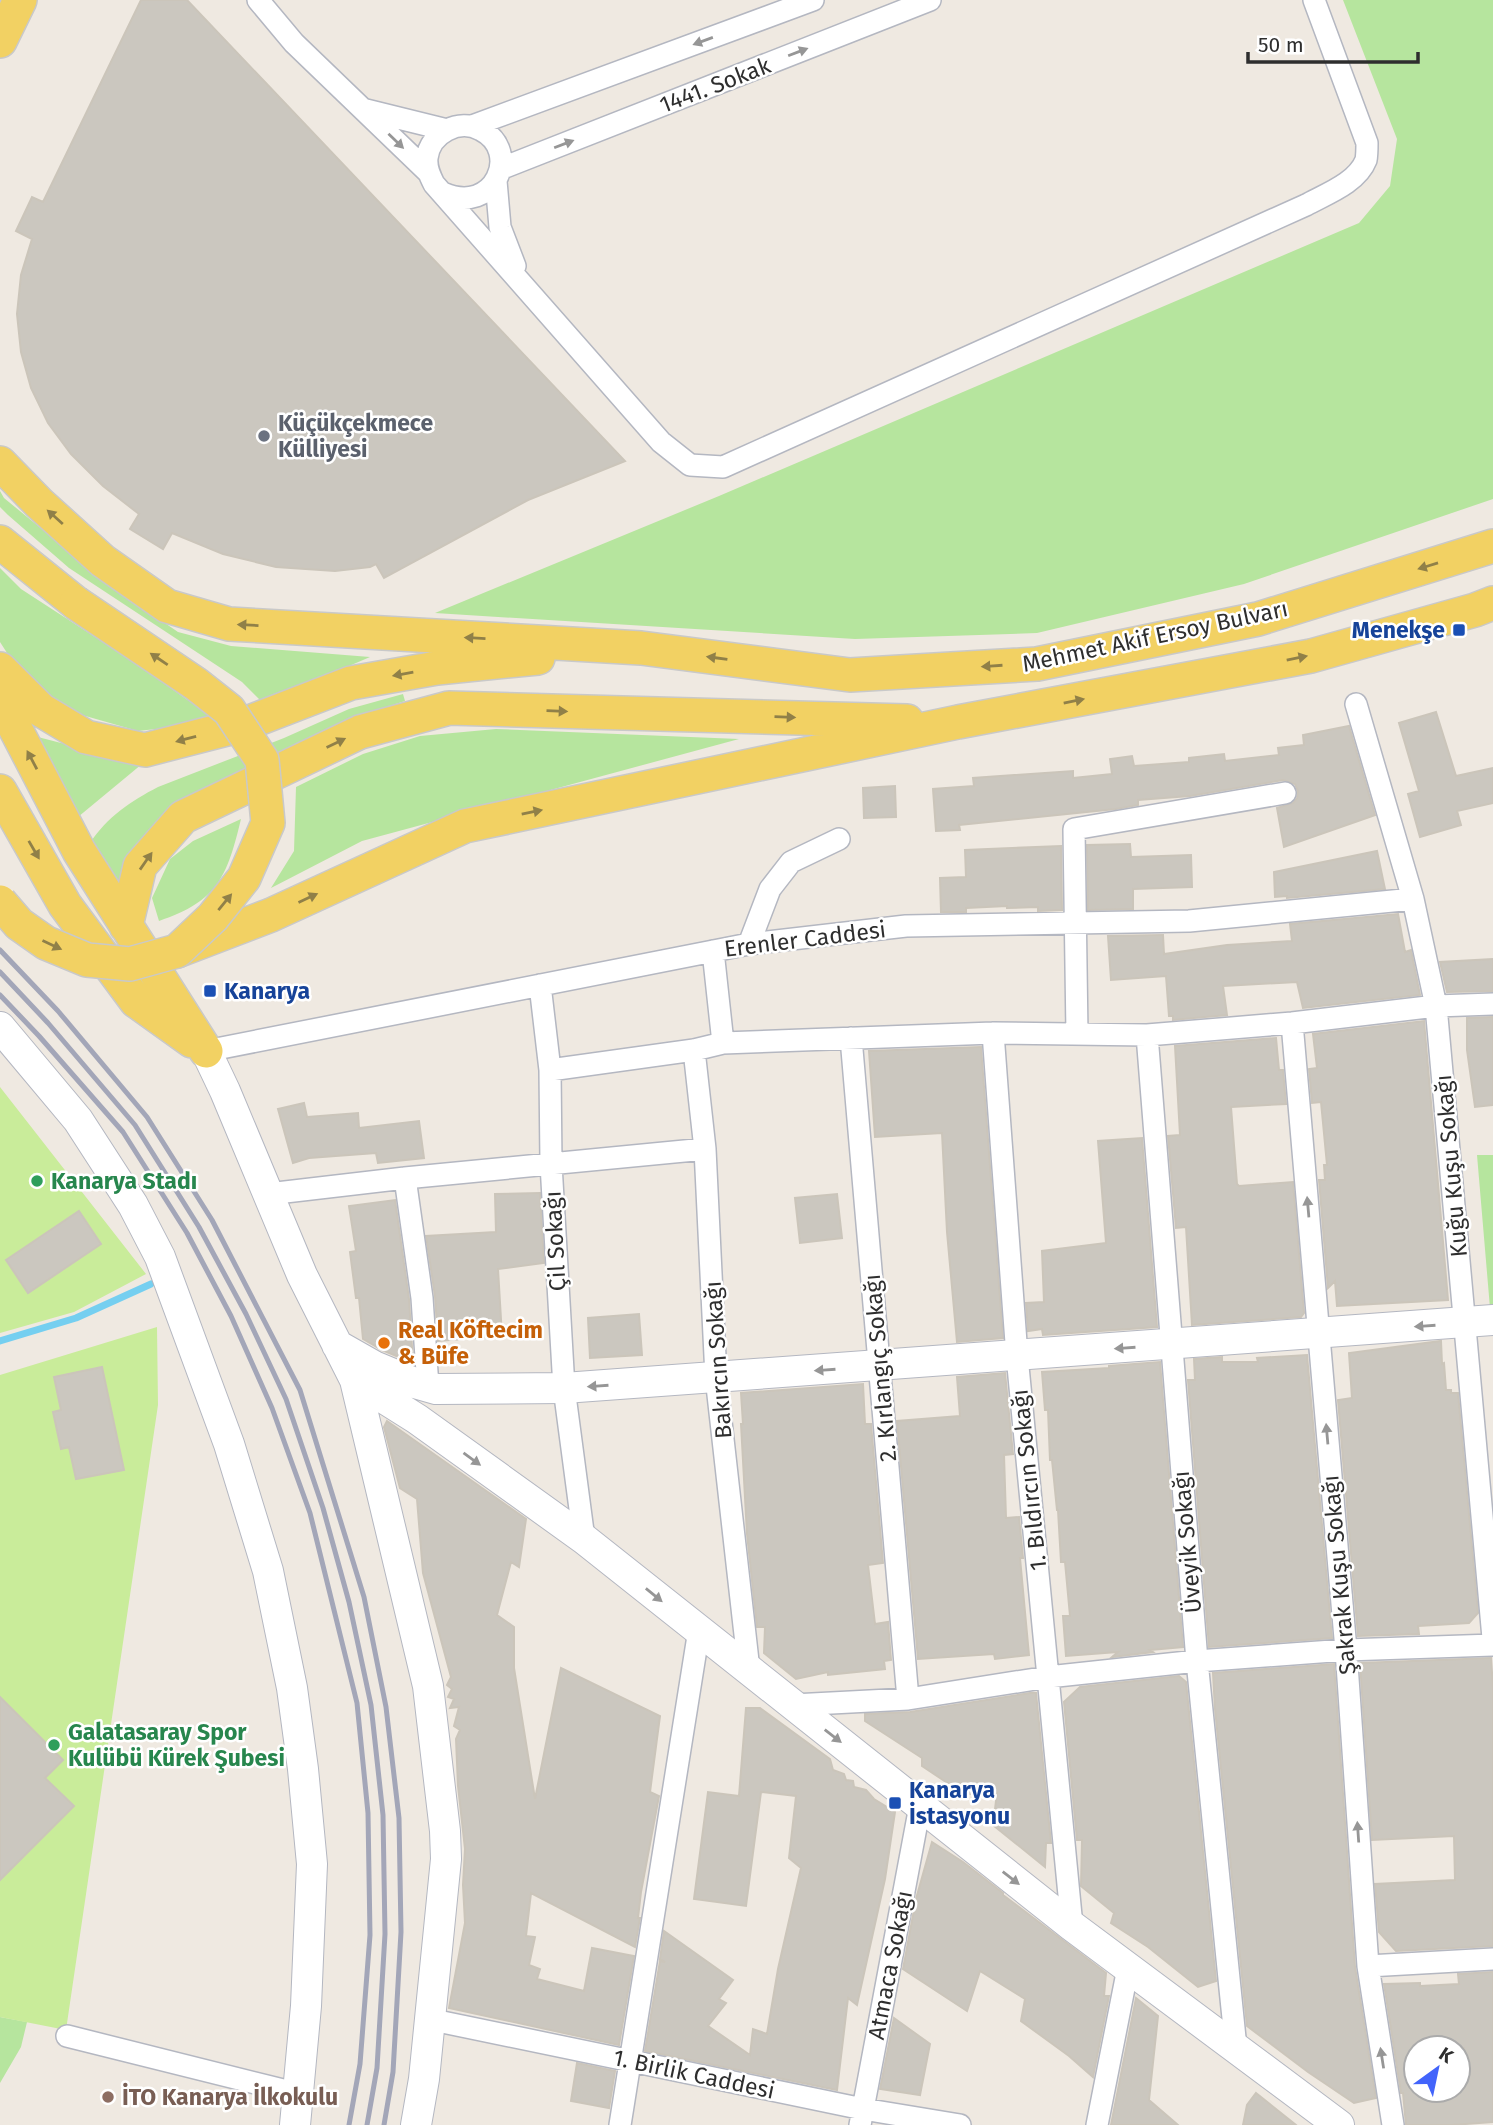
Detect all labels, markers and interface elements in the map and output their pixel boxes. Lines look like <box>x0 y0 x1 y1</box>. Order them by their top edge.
scale bar <box>1248 21 1418 65</box>
text: 50 m <box>1258 32 1304 58</box>
one-way arrow <box>692 35 713 46</box>
one-way arrow <box>788 46 809 57</box>
street label: 1441. Sokak <box>656 51 775 119</box>
one-way arrow <box>387 133 404 149</box>
one-way arrow <box>553 139 574 150</box>
place label: Küçükçekmece Külliyesi <box>278 409 433 463</box>
marker: Küçükçekmece Külliyesi <box>256 428 272 444</box>
one-way arrow <box>46 509 64 525</box>
one-way arrow <box>1417 561 1438 572</box>
street label: Mehmet Akif Ersoy Bulvarı <box>1020 594 1290 678</box>
place label: Menekşe <box>1352 616 1445 645</box>
one-way arrow <box>237 619 259 630</box>
marker: Menekşe <box>1451 622 1467 638</box>
one-way arrow <box>464 632 486 643</box>
one-way arrow <box>150 652 168 666</box>
one-way arrow <box>706 652 728 663</box>
one-way arrow <box>1286 653 1308 664</box>
one-way arrow <box>981 661 1003 672</box>
one-way arrow <box>392 669 414 680</box>
one-way arrow <box>1063 695 1085 706</box>
one-way arrow <box>547 705 569 716</box>
one-way arrow <box>774 712 796 723</box>
one-way arrow <box>175 735 196 745</box>
one-way arrow <box>326 738 346 749</box>
one-way arrow <box>26 750 37 770</box>
one-way arrow <box>521 807 543 818</box>
one-way arrow <box>28 841 40 860</box>
one-way arrow <box>139 852 153 871</box>
one-way arrow <box>298 892 318 904</box>
one-way arrow <box>217 894 232 912</box>
street label: Erenler Caddesi <box>722 915 888 963</box>
one-way arrow <box>42 939 62 950</box>
place label: Kanarya <box>224 977 310 1005</box>
marker: Kanarya <box>202 983 218 999</box>
street label: Kuğu Kuşu Sokağı <box>1429 1074 1473 1258</box>
place label: Kanarya Stadı <box>51 1167 197 1195</box>
marker: Kanarya Stadı <box>29 1173 45 1189</box>
street label: Çil Sokağı <box>538 1190 572 1292</box>
one-way arrow <box>1302 1196 1313 1218</box>
street label: 2. Kırlangıç Sokağı <box>858 1273 902 1463</box>
street label: Bakırcın Sokağı <box>699 1280 737 1440</box>
place label: Real Köftecim & Büfe <box>398 1316 543 1370</box>
one-way arrow <box>1414 1321 1436 1332</box>
marker: Real Köftecim & Büfe <box>376 1335 392 1351</box>
one-way arrow <box>1114 1343 1136 1354</box>
one-way arrow <box>813 1364 835 1375</box>
one-way arrow <box>586 1381 608 1392</box>
street label: 1. Bıldırcın Sokağı <box>1006 1388 1052 1572</box>
one-way arrow <box>1321 1423 1332 1445</box>
one-way arrow <box>463 1452 481 1466</box>
street label: Üveyik Sokağı <box>1167 1470 1207 1614</box>
street label: Şakrak Kuşu Sokağı <box>1316 1474 1362 1676</box>
one-way arrow <box>646 1587 663 1602</box>
place label: Galatasaray Spor Kulübü Kürek Şubesi <box>68 1718 285 1774</box>
one-way arrow <box>823 1729 841 1744</box>
marker: Galatasaray Spor Kulübü Kürek Şubesi <box>46 1737 62 1753</box>
place label: Kanarya İstasyonu <box>909 1776 1010 1830</box>
marker: Kanarya İstasyonu <box>887 1795 903 1811</box>
one-way arrow <box>1353 1820 1364 1842</box>
one-way arrow <box>1001 1870 1019 1885</box>
street label: Atmaca Sokağı <box>862 1888 918 2042</box>
north arrow <box>1402 2034 1472 2104</box>
text: K <box>1435 2042 1458 2069</box>
street label: 1. Birlik Caddesi <box>611 2043 777 2105</box>
one-way arrow <box>1376 2046 1387 2068</box>
place label: İTO Kanarya İlkokulu <box>122 2082 338 2111</box>
marker: İTO Kanarya İlkokulu <box>100 2089 116 2105</box>

